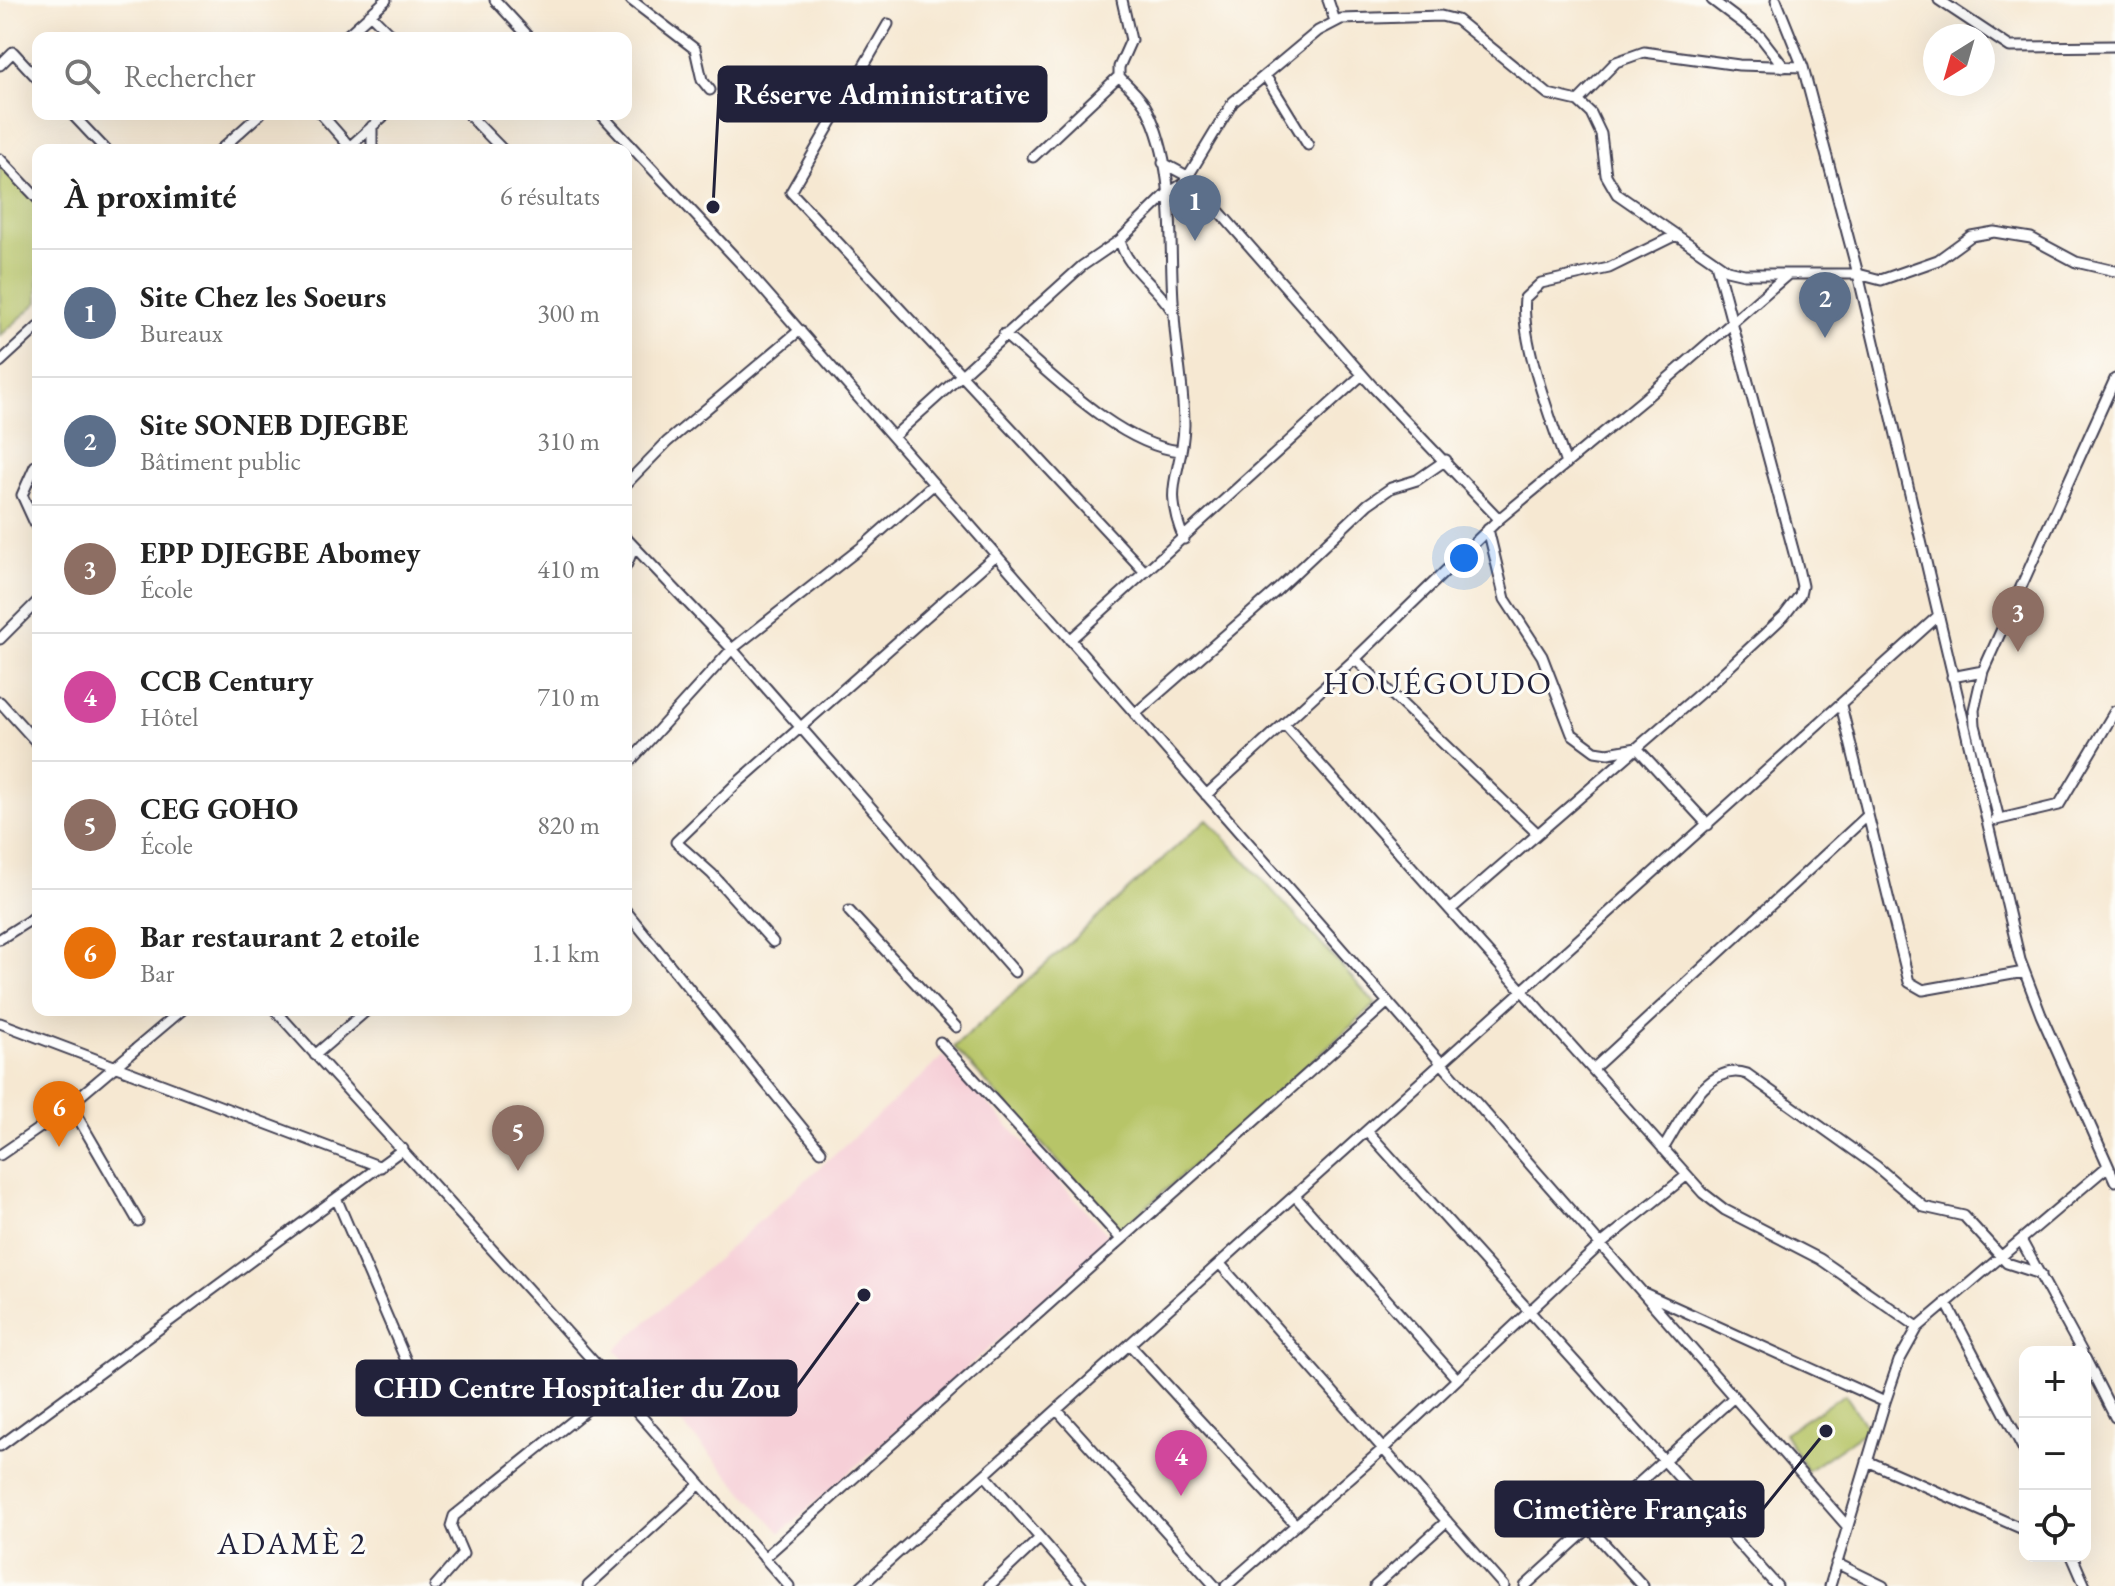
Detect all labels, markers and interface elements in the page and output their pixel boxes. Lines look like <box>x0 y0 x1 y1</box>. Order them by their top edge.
north arrow <box>1923 24 1995 96</box>
search box <box>32 32 632 120</box>
icon: search <box>60 54 104 98</box>
text: Rechercher <box>124 57 256 96</box>
callout: Réserve Administrative <box>719 67 1046 121</box>
text: Réserve Administrative <box>734 74 1030 113</box>
text: À proximité <box>64 174 237 218</box>
pin: 1 <box>1169 175 1221 241</box>
text: 6 résultats <box>500 179 600 213</box>
pin: 2 <box>1799 272 1851 338</box>
text: Site Chez les Soeurs <box>140 277 386 316</box>
text: 1 <box>83 296 97 330</box>
text: 300 m <box>537 296 600 330</box>
text: Bureaux <box>140 316 223 350</box>
text: Site SONEB DJEGBE <box>140 405 408 444</box>
text: 2 <box>83 424 97 458</box>
text: 310 m <box>537 424 600 458</box>
text: Bâtiment public <box>140 444 301 478</box>
text: EPP DJEGBE Abomey <box>140 533 421 572</box>
your location <box>1444 538 1484 578</box>
text: 3 <box>83 552 97 586</box>
text: 410 m <box>537 552 600 586</box>
text: École <box>140 572 193 606</box>
pin: 3 <box>1992 586 2044 652</box>
text: CCB Century <box>140 661 313 700</box>
district label: HOUÉGOUDO <box>1323 662 1553 704</box>
text: 4 <box>83 680 97 714</box>
text: 710 m <box>537 680 600 714</box>
text: Hôtel <box>140 700 198 734</box>
text: CEG GOHO <box>140 789 298 828</box>
text: 5 <box>83 808 97 842</box>
text: 820 m <box>537 808 600 842</box>
text: École <box>140 828 193 862</box>
text: Bar restaurant 2 etoile <box>140 917 419 956</box>
text: 6 <box>83 936 97 970</box>
text: 1.1 km <box>531 936 600 970</box>
text: Bar <box>140 956 174 990</box>
pin: 6 <box>33 1081 85 1147</box>
pin: 5 <box>492 1105 544 1171</box>
map controls <box>2019 1346 2091 1562</box>
button: + <box>2019 1346 2091 1418</box>
callout: CHD Centre Hospitalier du Zou <box>357 1361 796 1415</box>
text: CHD Centre Hospitalier du Zou <box>373 1368 781 1407</box>
button: − <box>2019 1418 2091 1490</box>
pin: 4 <box>1155 1430 1207 1496</box>
callout: Cimetière Français <box>1496 1482 1763 1536</box>
text: Cimetière Français <box>1513 1489 1747 1528</box>
button: locate <box>2019 1490 2091 1562</box>
district label: ADAMÈ 2 <box>216 1522 367 1564</box>

